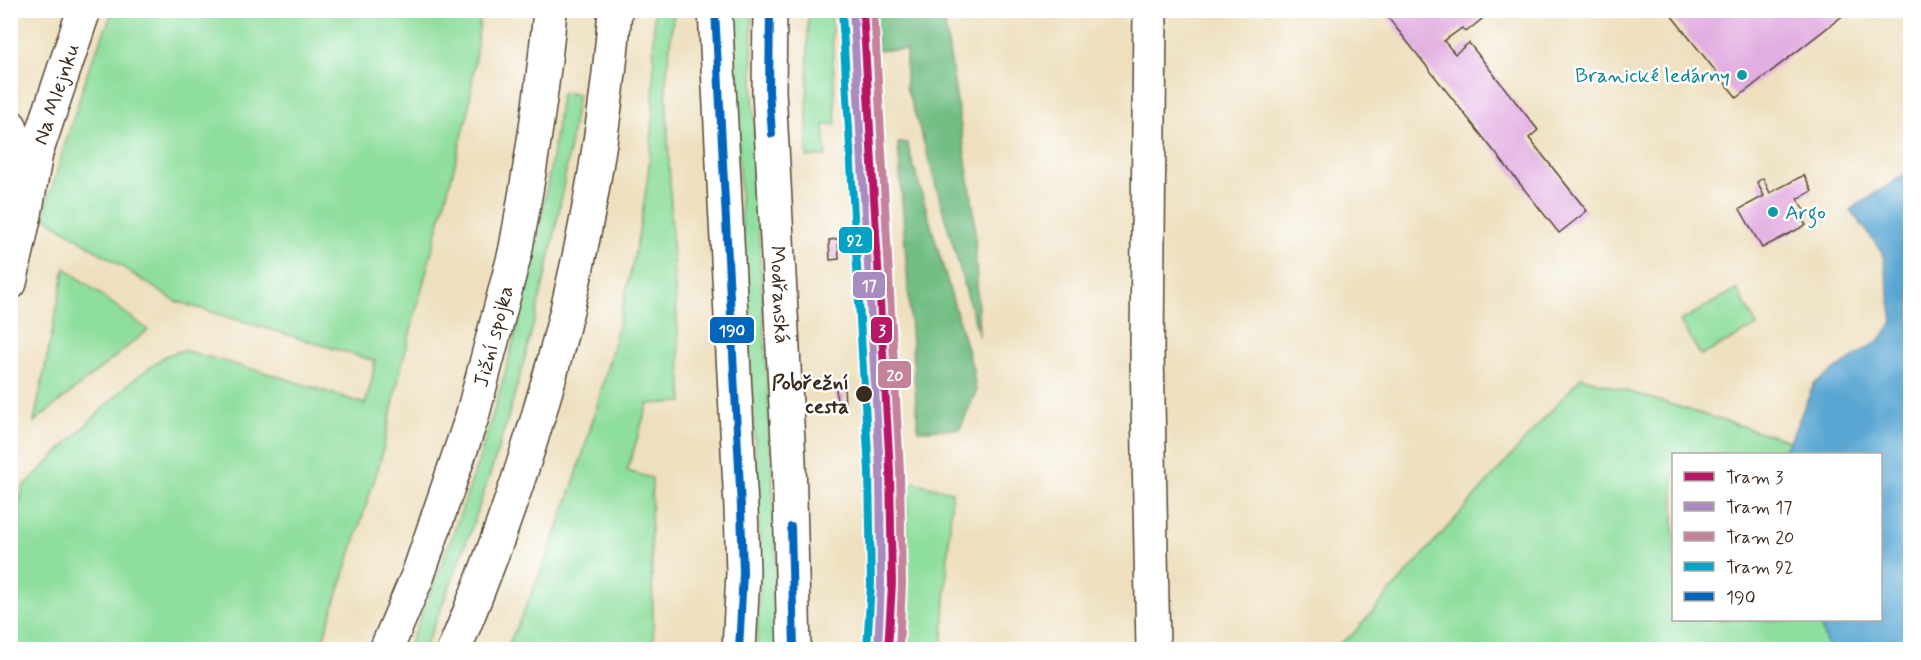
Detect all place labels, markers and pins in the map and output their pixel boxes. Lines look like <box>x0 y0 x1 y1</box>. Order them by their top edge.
place label: Branické ledárny <box>1575 62 1730 90</box>
marker: Branické ledárny <box>1735 68 1749 82</box>
place label: Argo <box>1785 199 1826 229</box>
marker: Argo <box>1766 205 1780 219</box>
place label: Pobřežní cesta <box>772 369 849 421</box>
marker: Pobřežní cesta <box>854 384 874 404</box>

